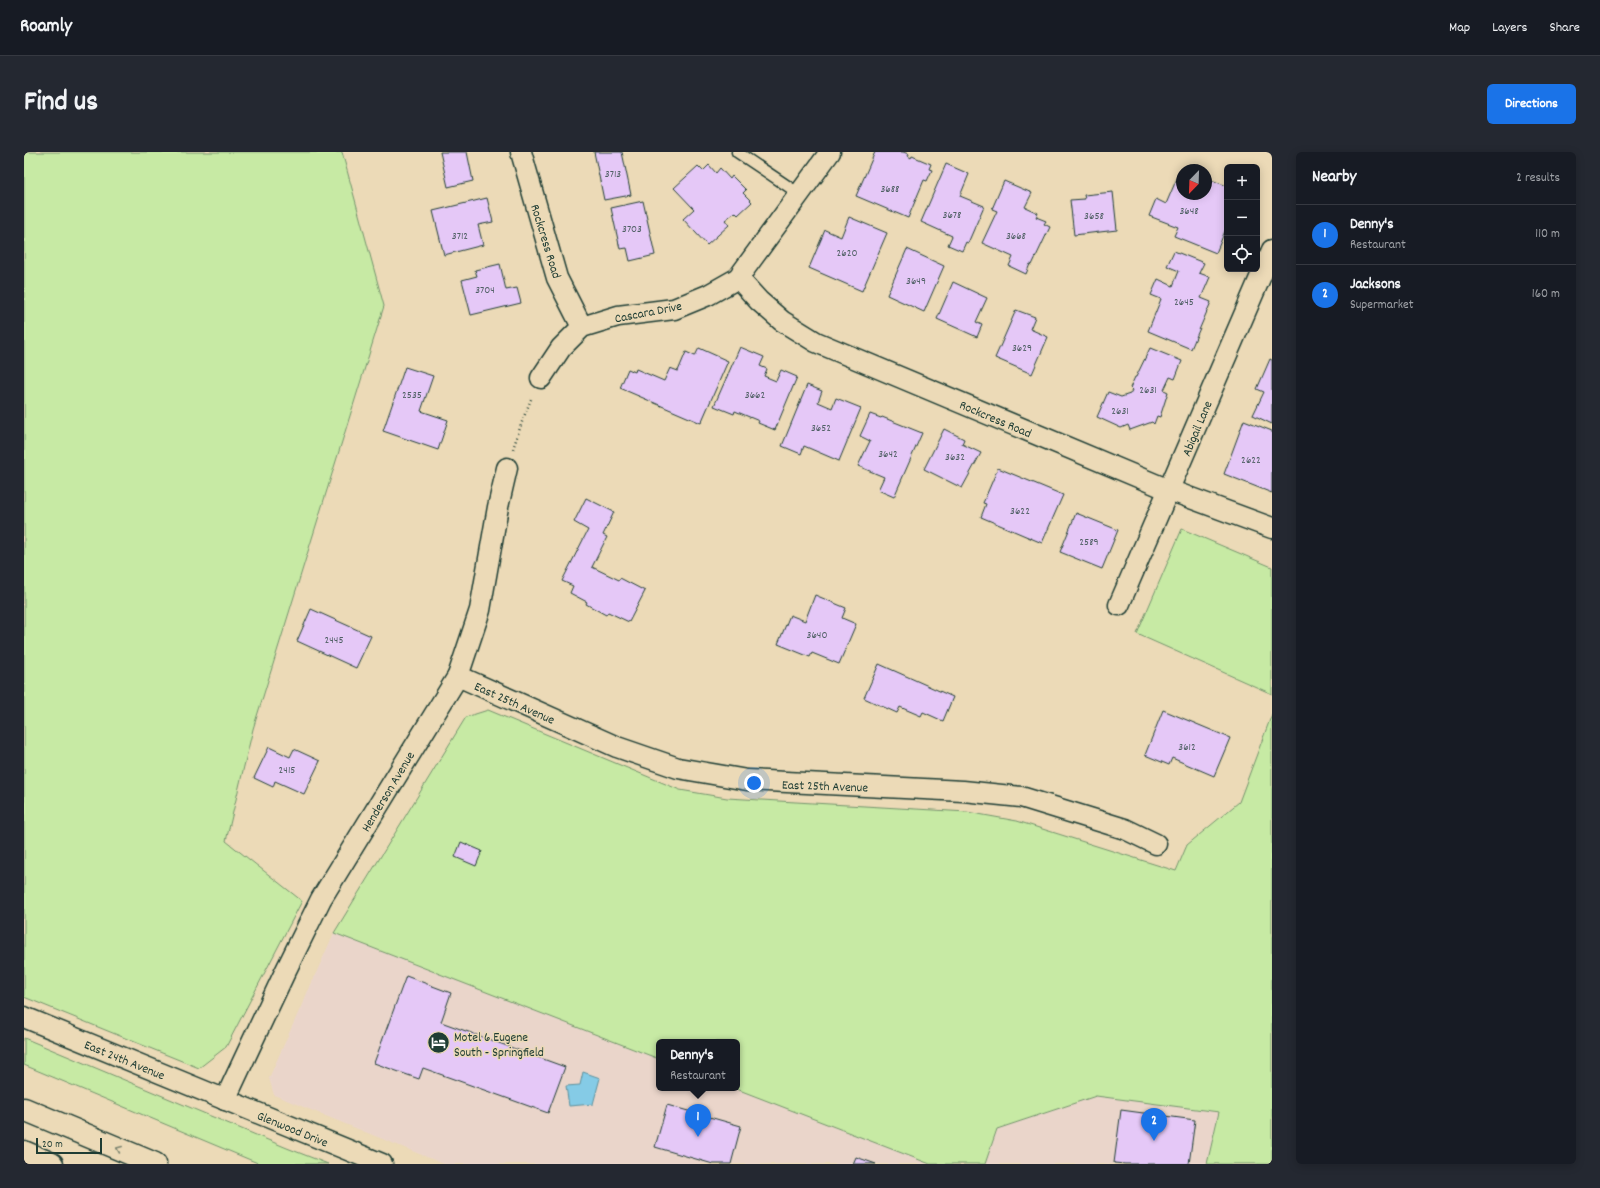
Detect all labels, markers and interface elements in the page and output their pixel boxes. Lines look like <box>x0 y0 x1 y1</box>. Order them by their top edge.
text: Roamly <box>20 14 72 41</box>
text: Map <box>1449 18 1470 38</box>
text: Layers <box>1492 18 1527 38</box>
text: Share <box>1549 18 1580 38</box>
text: Find us <box>24 84 98 124</box>
button: Directions <box>1487 84 1576 124</box>
north arrow <box>1176 164 1212 200</box>
map controls <box>1224 164 1260 272</box>
button: + <box>1224 164 1260 200</box>
text: Nearby <box>1312 166 1356 190</box>
house number: 3713 <box>605 167 621 183</box>
text: 2 results <box>1516 169 1560 188</box>
house number: 3688 <box>880 182 900 198</box>
button: − <box>1224 200 1260 236</box>
street label: Rockcress Road <box>524 202 565 281</box>
house number: 3648 <box>1179 204 1199 220</box>
house number: 3678 <box>943 208 961 224</box>
house number: 3658 <box>1084 209 1104 225</box>
text: Denny's <box>1350 214 1394 236</box>
house number: 3703 <box>622 222 642 238</box>
text: 1 <box>1324 225 1326 244</box>
text: 110 m <box>1535 225 1560 244</box>
house number: 3712 <box>452 229 468 245</box>
house number: 3668 <box>1006 229 1026 245</box>
button: locate <box>1224 236 1260 272</box>
text: Restaurant <box>1350 236 1406 255</box>
house number: 2620 <box>837 246 858 262</box>
house number: 3649 <box>906 274 926 290</box>
text: Jacksons <box>1350 274 1401 296</box>
house number: 3704 <box>475 283 495 299</box>
text: 2 <box>1322 285 1328 304</box>
text: 160 m <box>1532 285 1560 304</box>
house number: 2645 <box>1174 295 1194 311</box>
text: Supermarket <box>1350 296 1414 315</box>
street label: Cascara Drive <box>613 298 684 329</box>
house number: 3629 <box>1012 341 1032 357</box>
house number: 2631 <box>1139 383 1157 399</box>
house number: 2535 <box>402 388 422 404</box>
house number: 3662 <box>745 388 765 404</box>
street label: Rockcress Road <box>956 397 1034 444</box>
street label: Abigail Lane <box>1178 398 1219 460</box>
house number: 2631 <box>1111 404 1129 420</box>
house number: 3652 <box>811 421 831 437</box>
house number: 3642 <box>878 447 898 463</box>
house number: 3632 <box>945 450 965 466</box>
house number: 2622 <box>1241 453 1261 469</box>
house number: 3622 <box>1010 504 1030 520</box>
house number: 2589 <box>1079 535 1099 551</box>
house number: 3640 <box>807 628 827 644</box>
house number: 2445 <box>324 633 344 649</box>
street label: East 25th Avenue <box>471 678 557 731</box>
house number: 3612 <box>1178 740 1196 756</box>
street label: Henderson Avenue <box>358 748 421 836</box>
house number: 2415 <box>279 763 295 779</box>
your location <box>744 773 764 793</box>
street label: East 25th Avenue <box>781 776 869 799</box>
place label: Motel 6 Eugene South - Springfield <box>454 1029 544 1063</box>
hotel icon: Motel 6 Eugene South - Springfield <box>426 1030 452 1056</box>
street label: East 24th Avenue <box>81 1036 168 1086</box>
popup <box>656 1039 740 1091</box>
text: Denny's <box>670 1045 714 1067</box>
text: Restaurant <box>670 1067 726 1086</box>
pin: 1 <box>685 1104 711 1137</box>
street label: Glenwood Drive <box>254 1107 331 1153</box>
pin: 2 <box>1141 1108 1167 1141</box>
scale bar <box>36 1136 102 1155</box>
text: 20 m <box>42 1137 63 1153</box>
one-way arrow <box>116 1146 124 1154</box>

